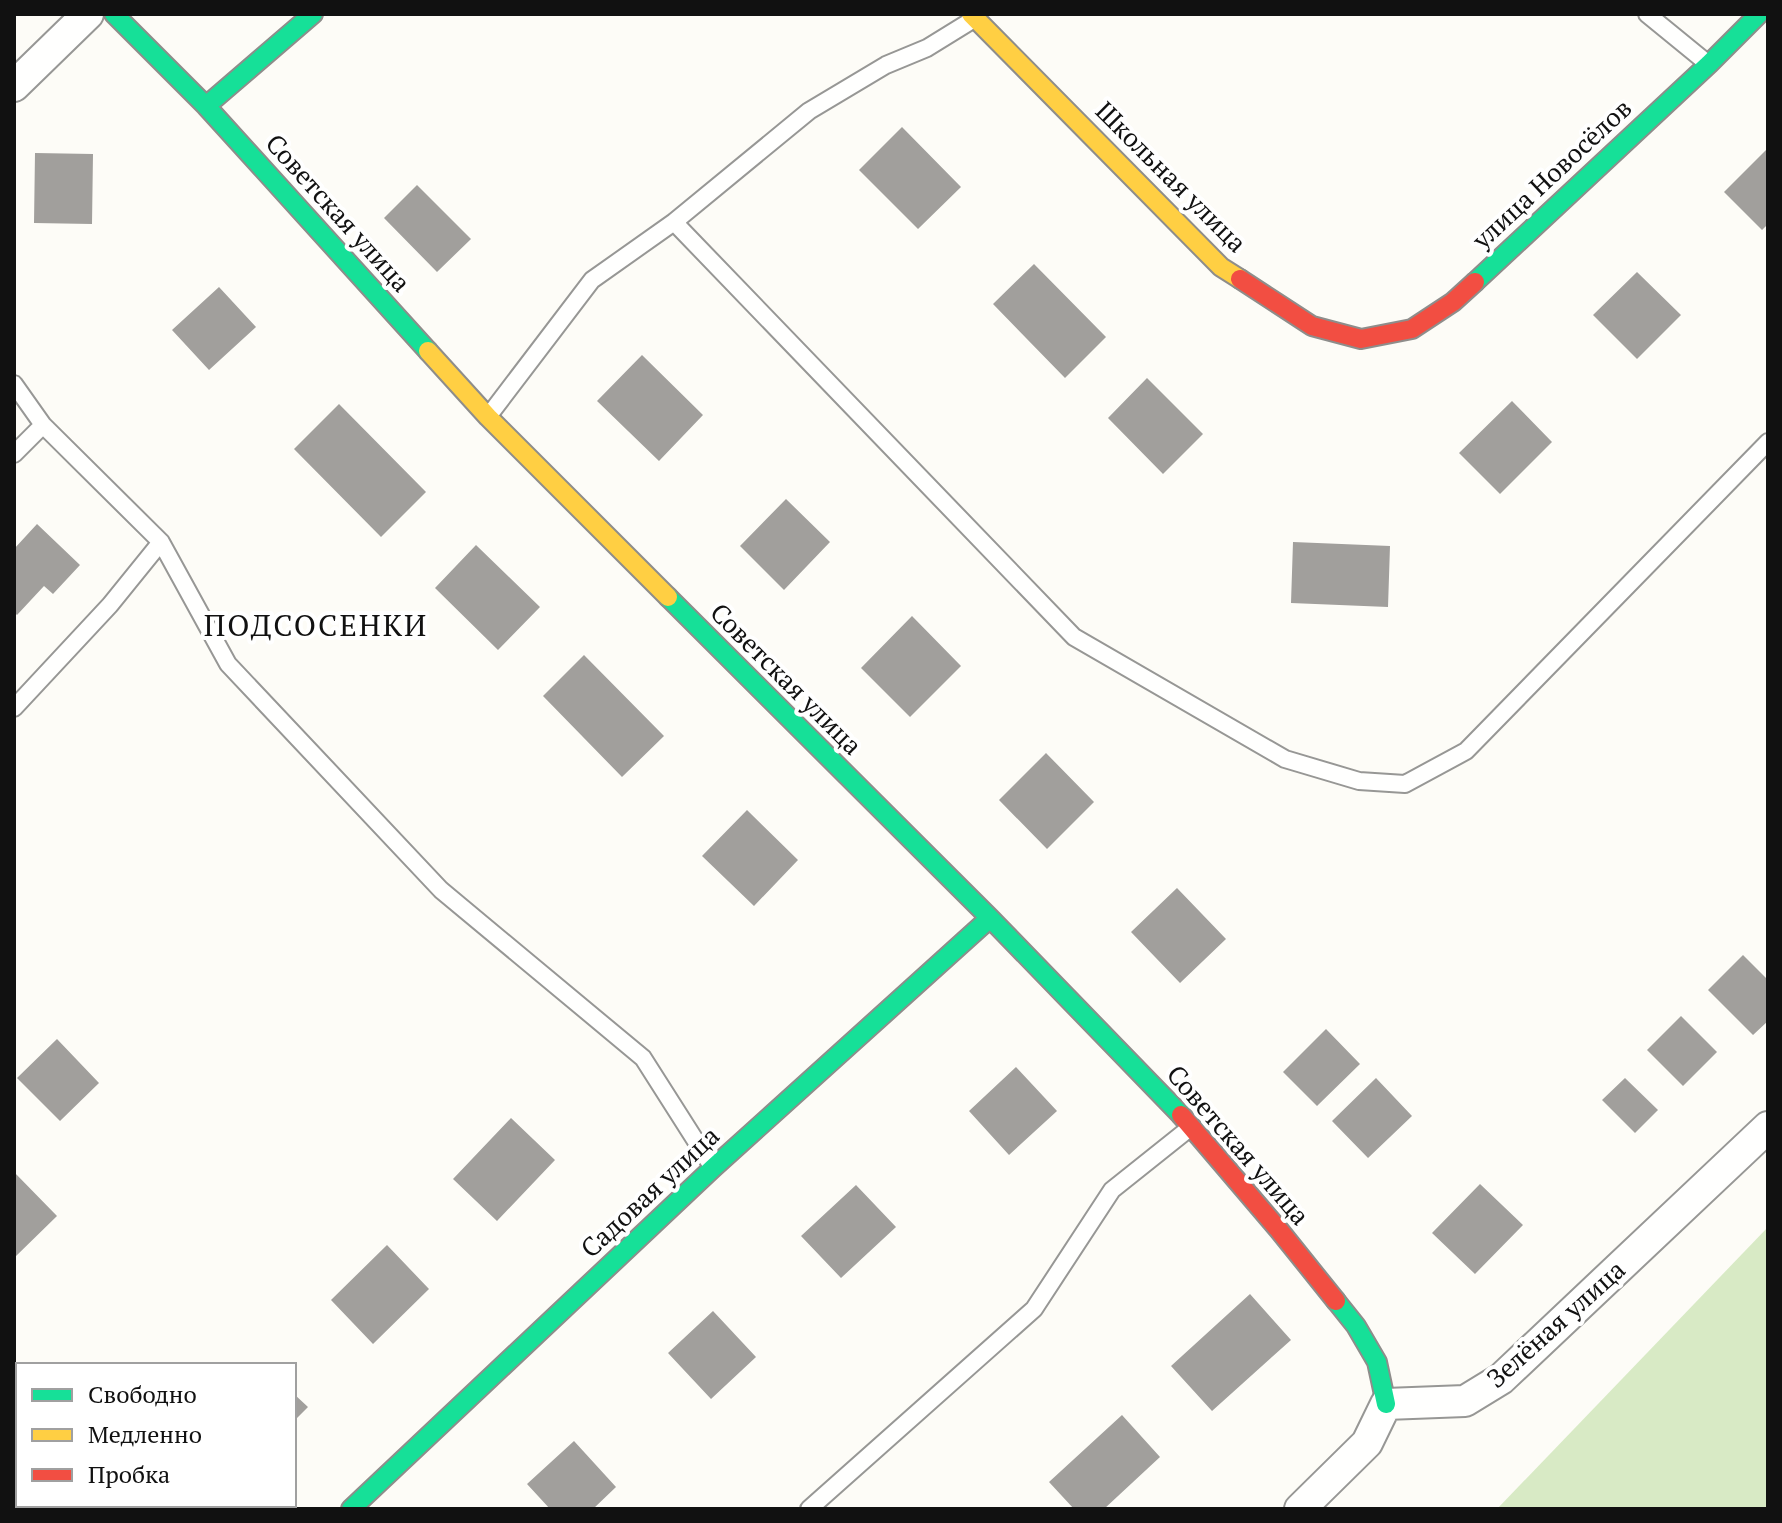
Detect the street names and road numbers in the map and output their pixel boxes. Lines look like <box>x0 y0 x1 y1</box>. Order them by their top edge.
street label: улица Новосёлов <box>1464 91 1638 257</box>
street label: Школьная улица <box>1089 94 1254 259</box>
street label: Советская улица <box>259 126 419 298</box>
street label: Советская улица <box>704 595 870 761</box>
street label: Советская улица <box>1160 1057 1318 1231</box>
street label: Садовая улица <box>573 1118 726 1264</box>
street label: Зелёная улица <box>1479 1252 1632 1394</box>

